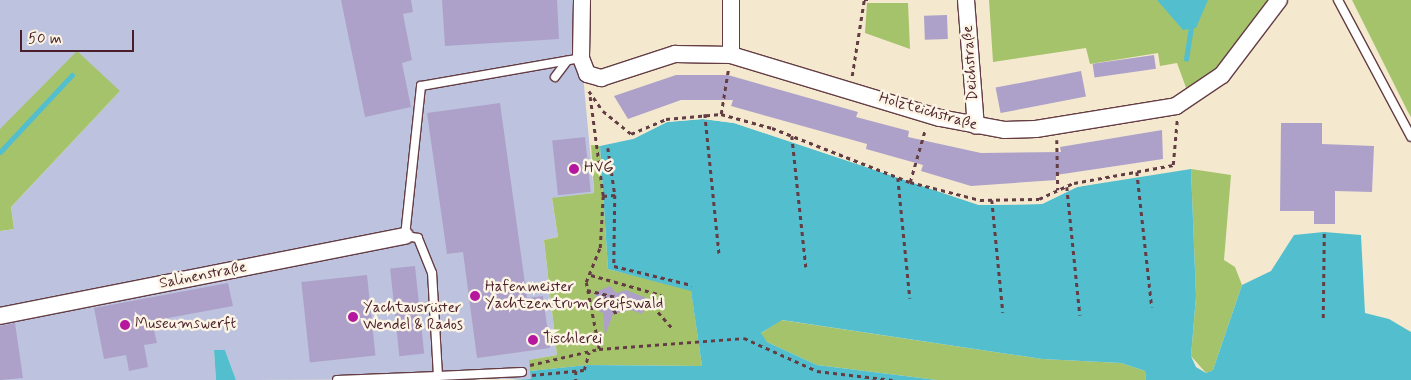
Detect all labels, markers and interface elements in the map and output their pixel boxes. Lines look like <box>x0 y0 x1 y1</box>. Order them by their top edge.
scale bar <box>22 20 136 52</box>
street label: Deichstraße <box>959 25 983 101</box>
text: 50 m <box>28 29 62 49</box>
street label: Holzteichstraße <box>877 89 979 135</box>
place label: HVG <box>584 160 614 178</box>
marker: HVG <box>568 163 580 175</box>
street label: Salinenstraße <box>158 259 248 293</box>
place label: Hafenmeister Yachtzentrum Greifswald <box>485 278 663 313</box>
marker: Hafenmeister Yachtzentrum Greifswald <box>469 290 481 302</box>
place label: Yachtausrüster Wendel & Rados <box>363 299 463 334</box>
marker: Yachtausrüster Wendel & Rados <box>347 311 359 323</box>
place label: Museumswerft <box>135 316 236 334</box>
marker: Museumswerft <box>119 319 131 331</box>
place label: Tischlerei <box>543 331 602 349</box>
marker: Tischlerei <box>527 334 539 346</box>

